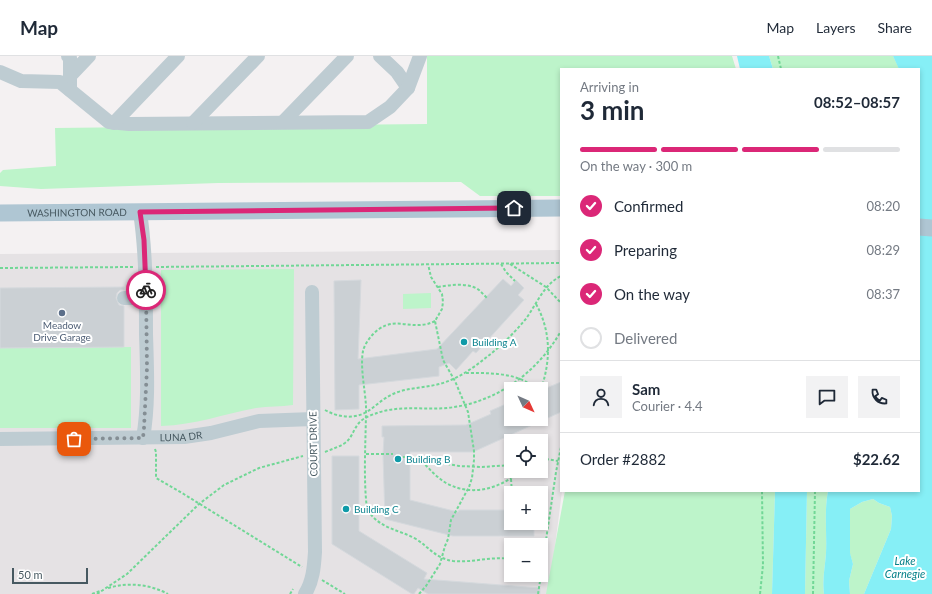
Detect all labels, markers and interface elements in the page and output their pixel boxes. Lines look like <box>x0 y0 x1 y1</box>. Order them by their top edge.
text: Map <box>20 16 58 39</box>
text: Map <box>766 19 794 36</box>
text: Layers <box>816 19 856 36</box>
text: Share <box>878 19 912 36</box>
text: Arriving in <box>580 79 639 95</box>
text: 08:52–08:57 <box>814 93 900 111</box>
text: 3 min <box>580 94 644 126</box>
text: On the way · 300 m <box>580 158 692 174</box>
pin <box>497 191 531 225</box>
icon: check <box>580 195 602 217</box>
icon: home <box>503 197 525 219</box>
text: Confirmed <box>614 197 683 215</box>
text: 08:20 <box>867 198 900 214</box>
street label: WASHINGTON ROAD <box>27 206 127 219</box>
icon: check <box>580 239 602 261</box>
text: Preparing <box>614 241 677 259</box>
text: 08:29 <box>867 242 900 258</box>
courier <box>126 270 166 310</box>
icon: bike <box>135 279 157 301</box>
icon: check <box>580 283 602 305</box>
text: On the way <box>614 285 690 303</box>
text: 08:37 <box>867 286 900 302</box>
marker: Meadow Drive Garage <box>57 308 67 318</box>
place label: Meadow Drive Garage <box>33 319 91 343</box>
text: Delivered <box>614 329 677 347</box>
place label: Building A <box>472 336 517 348</box>
marker: Building A <box>459 337 469 347</box>
button: person <box>580 376 622 418</box>
button: chat <box>806 376 848 418</box>
button: phone <box>858 376 900 418</box>
text: Sam <box>632 380 660 398</box>
north arrow <box>504 382 548 426</box>
map controls <box>504 382 548 582</box>
text: Courier · 4.4 <box>632 398 703 414</box>
street label: COURT DRIVE <box>306 411 320 477</box>
pin <box>57 422 91 456</box>
icon: bag <box>63 428 85 450</box>
street label: LUNA DR <box>160 428 204 443</box>
button: locate <box>504 434 548 478</box>
text: Order #2882 <box>580 450 666 468</box>
text: $22.62 <box>853 450 900 468</box>
place label: Building B <box>406 453 451 465</box>
marker: Building B <box>393 454 403 464</box>
button: + <box>504 486 548 530</box>
place label: Building C <box>354 503 399 515</box>
marker: Building C <box>341 504 351 514</box>
button: − <box>504 538 548 582</box>
water label: Lake Carnegie <box>885 554 925 580</box>
scale bar <box>12 566 88 585</box>
text: 50 m <box>18 568 43 581</box>

